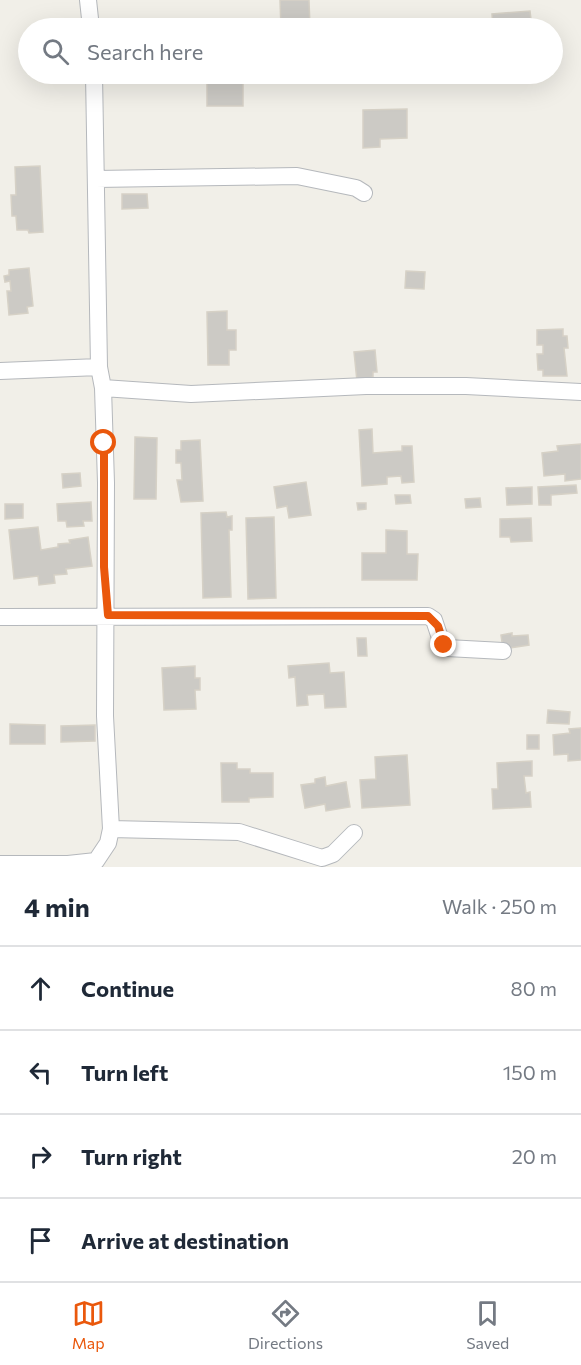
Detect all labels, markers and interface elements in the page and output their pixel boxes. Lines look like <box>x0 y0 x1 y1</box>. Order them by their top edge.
search box <box>18 18 563 84</box>
icon: search <box>39 35 72 68</box>
text: Search here <box>87 38 203 65</box>
route start <box>90 429 116 455</box>
route end <box>430 631 456 657</box>
text: 4 min <box>24 891 90 922</box>
text: Walk · 250 m <box>442 894 557 918</box>
icon: ahead <box>24 972 57 1005</box>
text: Continue <box>81 975 174 1002</box>
text: 80 m <box>511 976 557 1000</box>
icon: left <box>24 1056 57 1089</box>
text: Turn left <box>81 1059 168 1086</box>
text: 150 m <box>503 1060 557 1084</box>
icon: right <box>24 1140 57 1173</box>
text: Turn right <box>81 1143 182 1170</box>
text: 20 m <box>512 1144 557 1168</box>
icon: arrive <box>24 1224 57 1257</box>
text: Arrive at destination <box>81 1227 289 1254</box>
tab: Map <box>72 1297 105 1352</box>
tab: Directions <box>248 1297 323 1352</box>
tab: Saved <box>466 1297 509 1352</box>

